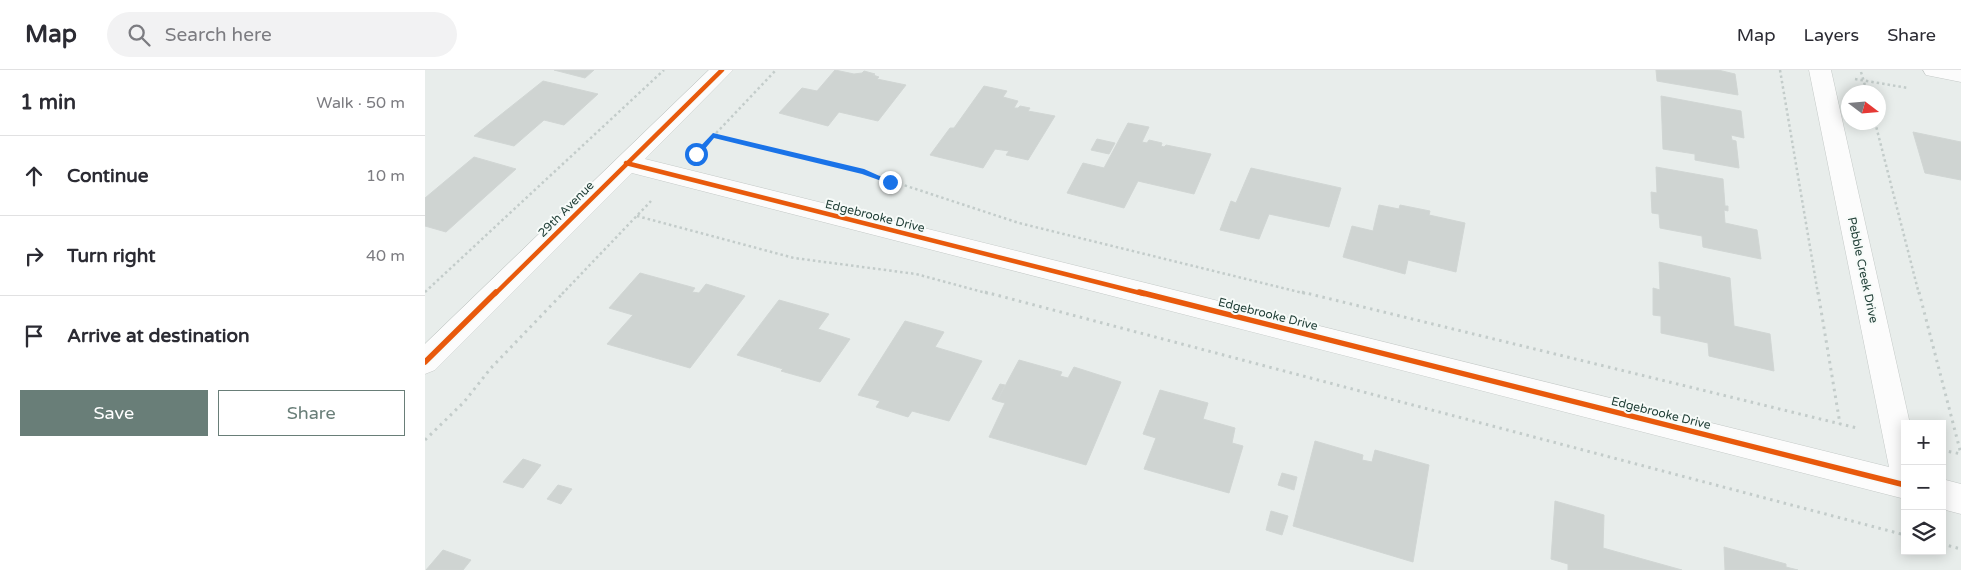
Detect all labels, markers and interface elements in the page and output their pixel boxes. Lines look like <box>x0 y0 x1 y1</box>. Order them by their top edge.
search box <box>107 12 457 57</box>
text: Map <box>25 20 77 49</box>
icon: search <box>125 21 153 49</box>
text: Search here <box>165 24 272 46</box>
text: Map <box>1737 24 1776 46</box>
text: Layers <box>1804 24 1859 46</box>
text: Share <box>1887 24 1936 46</box>
north arrow <box>1841 85 1886 130</box>
text: 1 min <box>20 90 76 115</box>
text: Walk · 50 m <box>316 93 405 113</box>
route start <box>685 143 708 166</box>
icon: ahead <box>20 162 48 190</box>
text: Continue <box>67 165 149 187</box>
text: 10 m <box>366 166 405 186</box>
route end <box>879 171 902 194</box>
street label: 29th Avenue <box>535 178 597 240</box>
street label: Edgebrooke Drive <box>824 197 926 235</box>
street label: Pebble Creek Drive <box>1845 216 1881 325</box>
icon: right <box>20 242 48 270</box>
text: Turn right <box>67 245 155 267</box>
text: 40 m <box>366 246 405 266</box>
street label: Edgebrooke Drive <box>1217 295 1319 333</box>
icon: arrive <box>20 322 48 350</box>
text: Arrive at destination <box>67 325 250 347</box>
button: Save <box>20 390 208 436</box>
button: Share <box>218 390 405 436</box>
street label: Edgebrooke Drive <box>1610 394 1712 432</box>
map controls <box>1901 420 1946 555</box>
button: + <box>1901 420 1946 465</box>
button: − <box>1901 465 1946 510</box>
button: layers <box>1901 510 1946 555</box>

